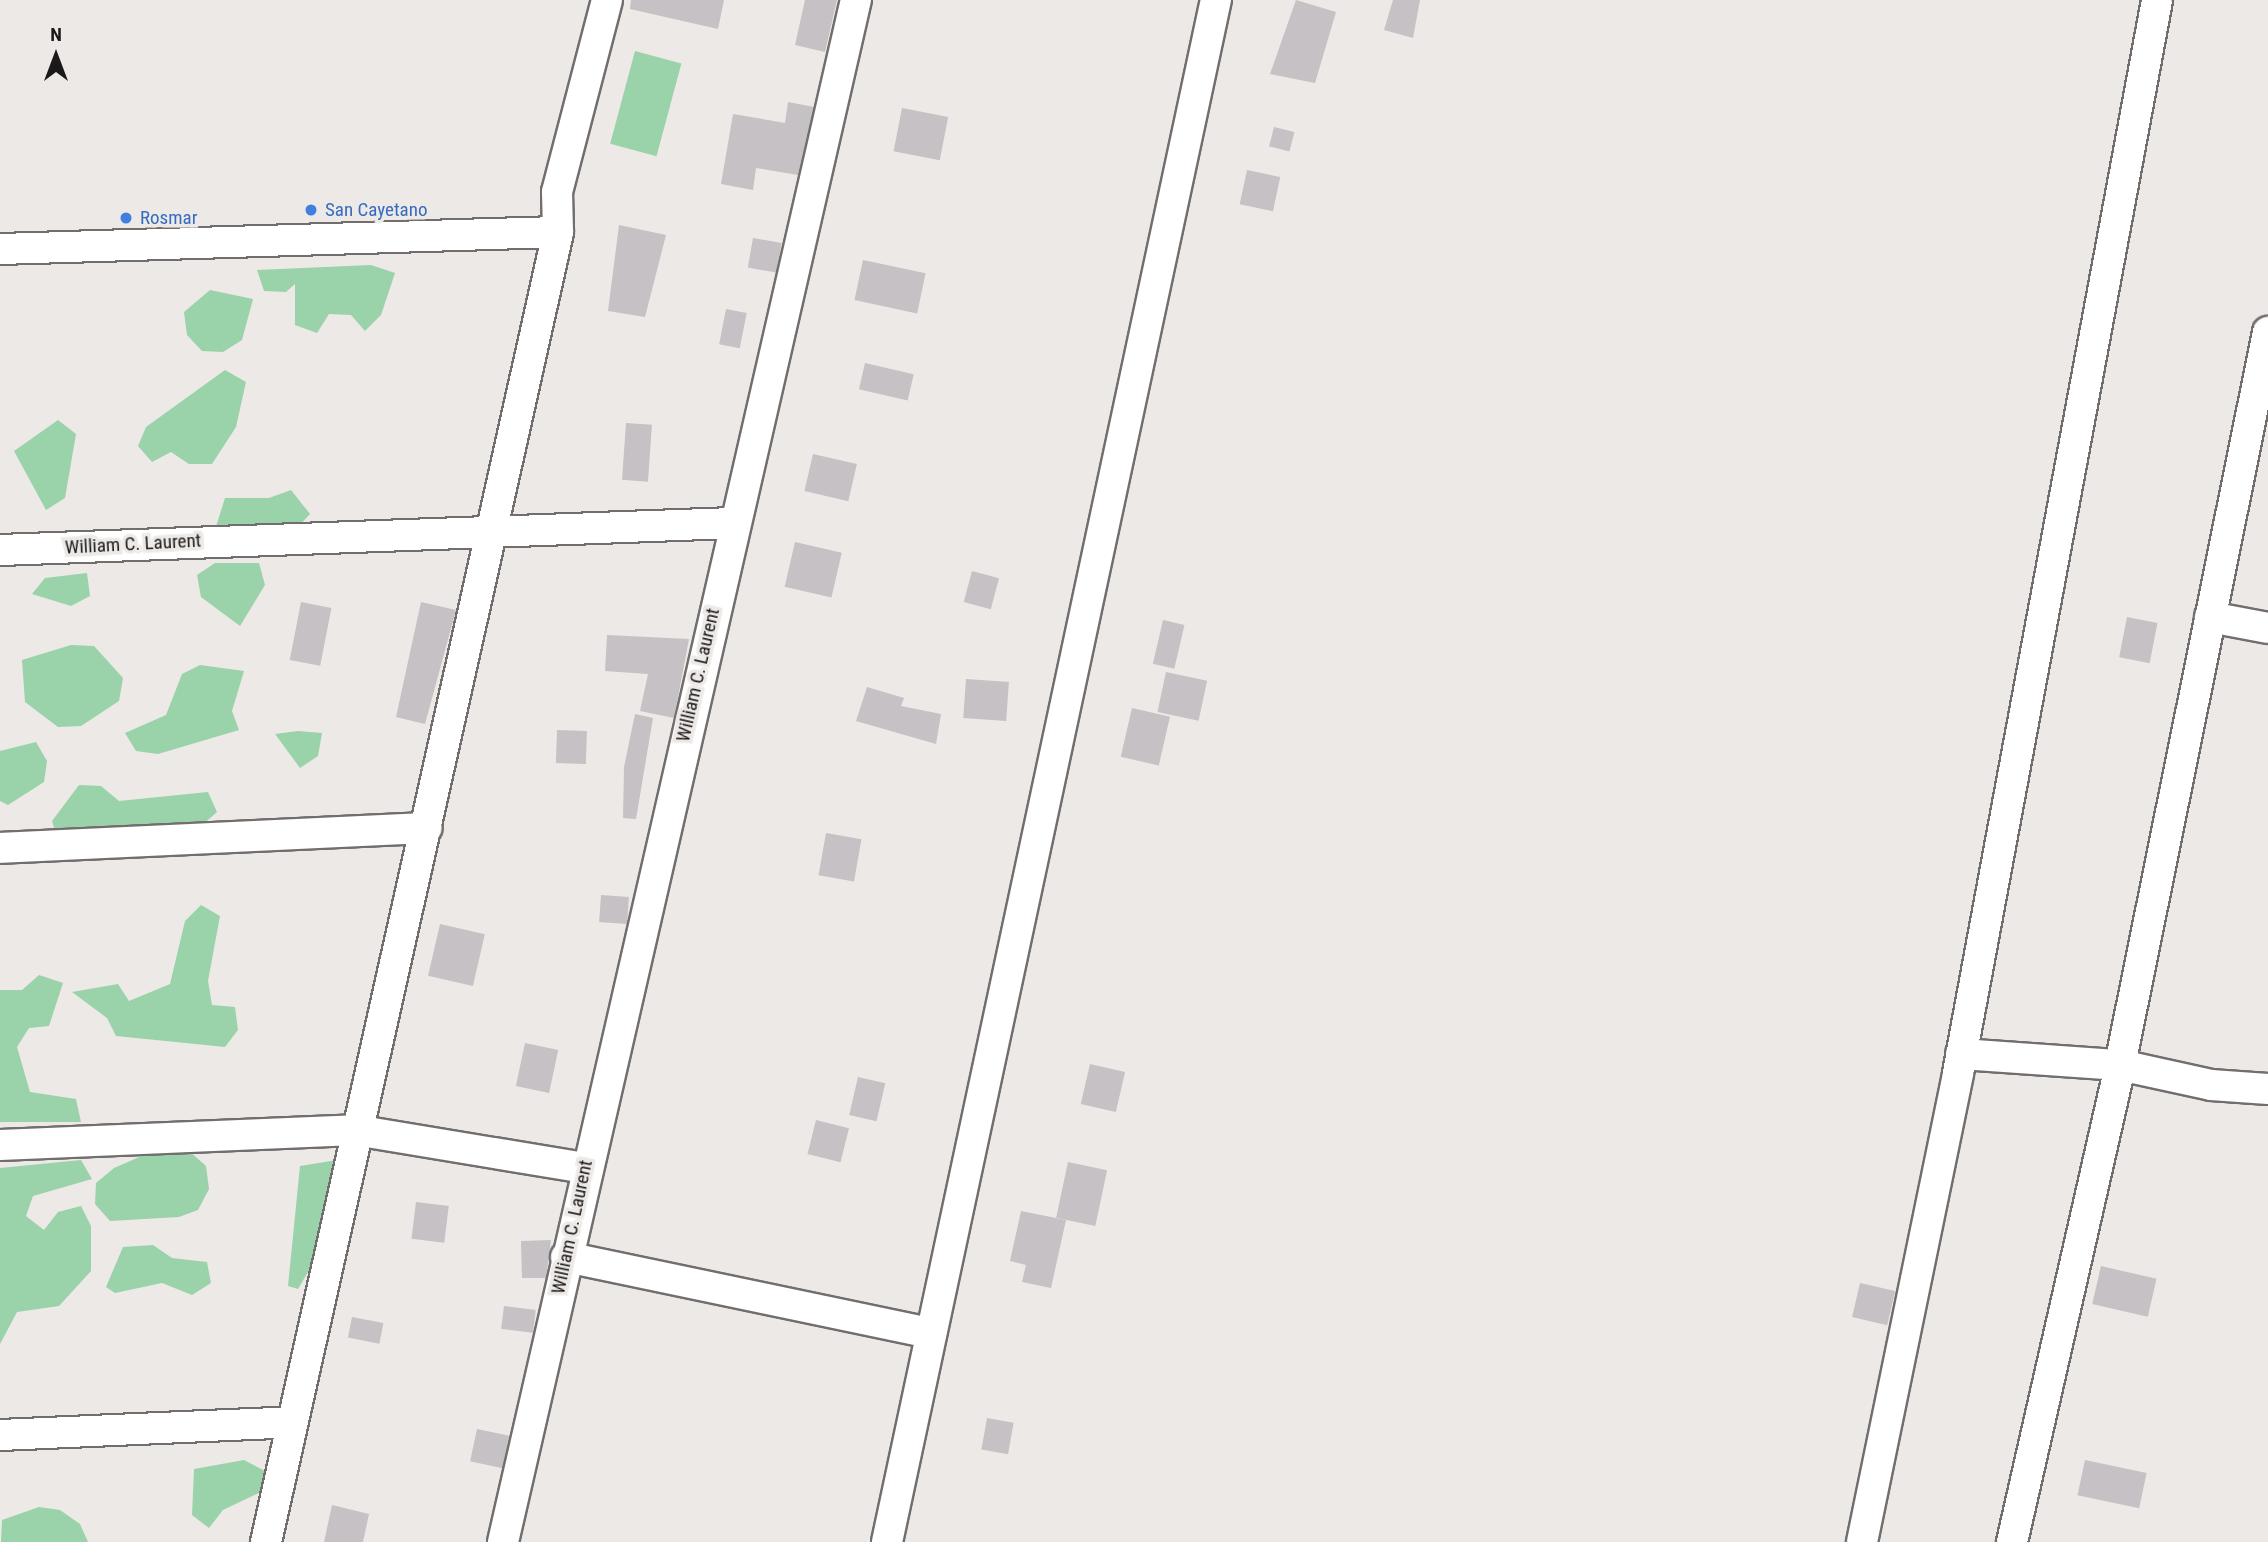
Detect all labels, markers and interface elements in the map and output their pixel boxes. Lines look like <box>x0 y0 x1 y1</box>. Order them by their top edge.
north arrow <box>21 21 91 91</box>
text: N <box>50 23 62 46</box>
place label: San Cayetano <box>325 199 427 221</box>
marker: San Cayetano <box>303 202 319 218</box>
place label: Rosmar <box>140 207 197 229</box>
marker: Rosmar <box>118 210 134 226</box>
street label: William C. Laurent <box>64 529 202 559</box>
street label: William C. Laurent <box>672 606 724 744</box>
street label: William C. Laurent <box>547 1158 597 1296</box>

